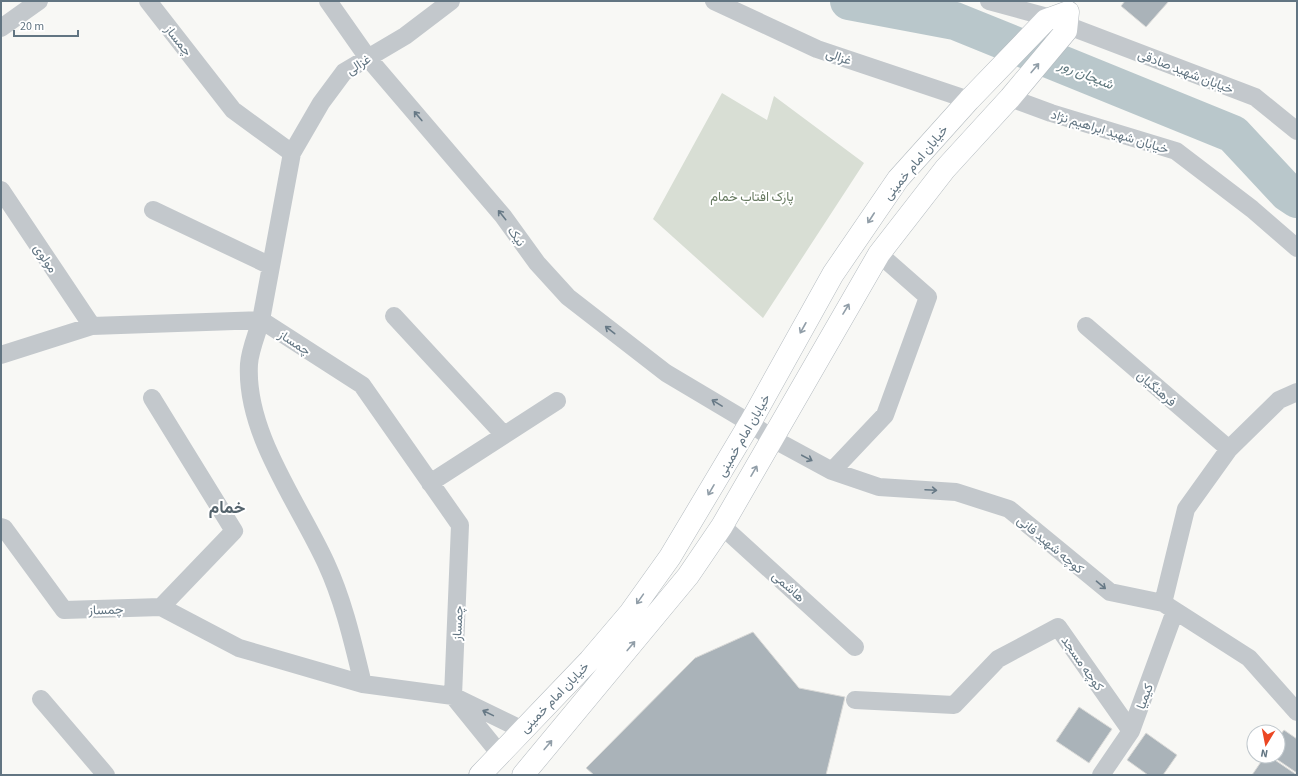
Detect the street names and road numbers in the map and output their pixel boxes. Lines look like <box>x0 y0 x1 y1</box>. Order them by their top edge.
street label: چمساز <box>160 20 196 60</box>
street label: غزالی <box>823 44 854 70</box>
street label: خیابان شهید صادقی <box>1135 45 1236 99</box>
street label: غزالی <box>343 50 375 79</box>
street label: خیابان شهید ابراهیم نژاد <box>1049 105 1171 159</box>
street label: خیابان امام خمینی <box>879 121 953 204</box>
street label: نیک <box>503 223 530 250</box>
street label: مولوی <box>29 241 61 277</box>
street label: چمساز <box>274 325 314 360</box>
street label: فرهنگیان <box>1133 367 1180 411</box>
street label: خیابان امام خمینی <box>713 391 775 480</box>
street label: کوچه شهید فانی <box>1013 512 1088 578</box>
street label: هاشمی <box>768 567 809 606</box>
street label: چمساز <box>87 601 124 619</box>
street label: چمساز <box>448 605 468 642</box>
street label: کوچه مسجد <box>1057 632 1108 695</box>
street label: خیابان امام خمینی <box>516 658 594 737</box>
street label: کیمیا <box>1132 681 1158 712</box>

